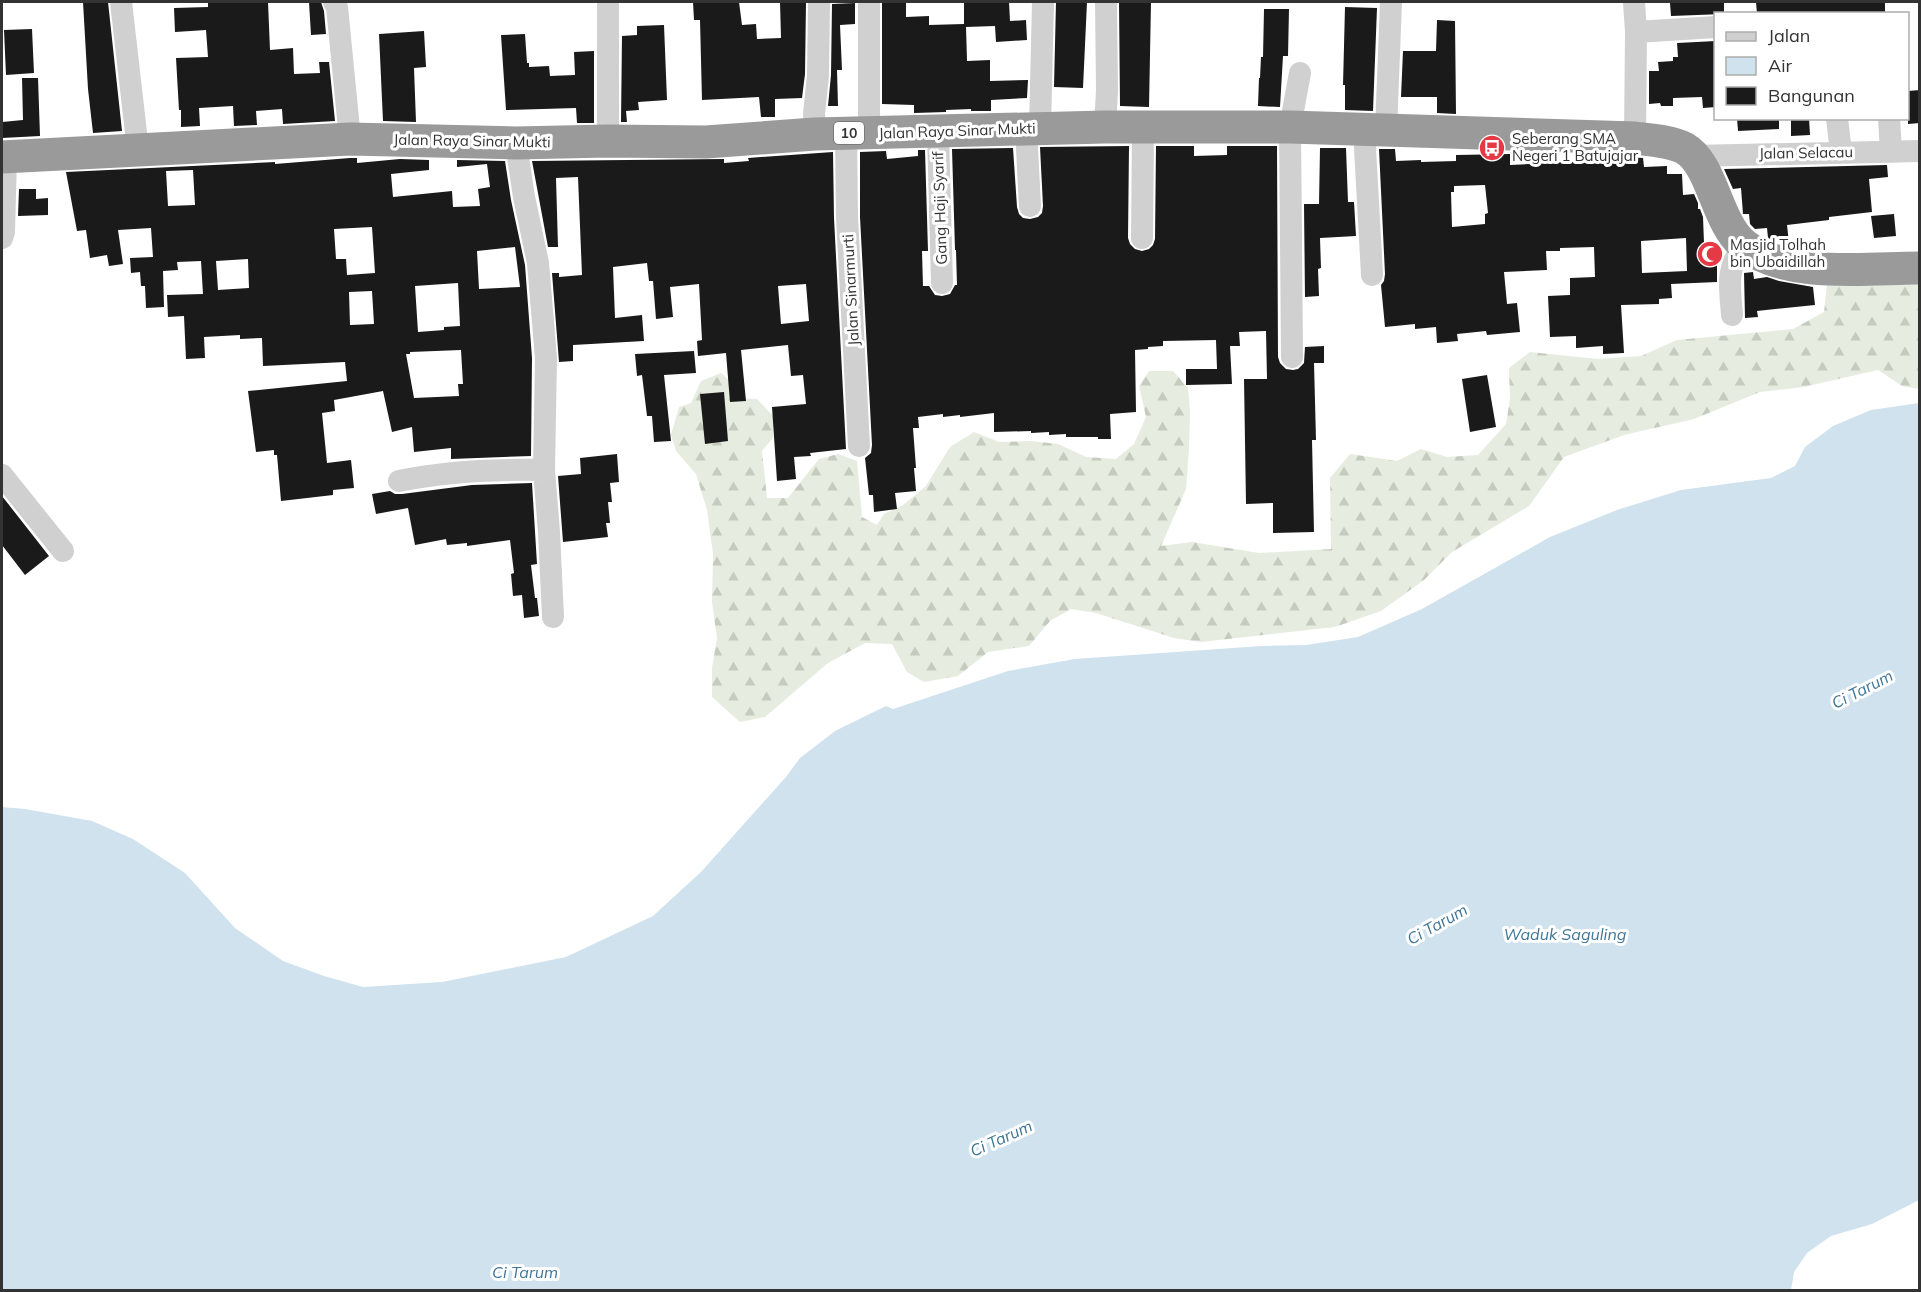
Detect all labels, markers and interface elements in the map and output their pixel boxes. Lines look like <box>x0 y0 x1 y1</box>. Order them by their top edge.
legend <box>1714 12 1909 120</box>
text: Jalan <box>1768 24 1810 47</box>
text: Air <box>1768 54 1793 77</box>
text: Bangunan <box>1768 84 1855 107</box>
street label: Jalan Raya Sinar Mukti <box>878 118 1036 143</box>
road number: 10 <box>834 122 864 144</box>
place label: Seberang SMA Negeri 1 Batujajar <box>1512 129 1639 165</box>
street label: Jalan Raya Sinar Mukti <box>393 130 551 151</box>
bus stop icon: Seberang SMA Negeri 1 Batujajar <box>1477 133 1507 163</box>
street label: Jalan Selacau <box>1759 142 1853 163</box>
street label: Gang Haji Syarif <box>928 150 951 265</box>
street label: Jalan Sinarmurti <box>838 234 863 346</box>
place label: Masjid Tolhah bin Ubaidillah <box>1730 235 1826 271</box>
mosque icon: Masjid Tolhah bin Ubaidillah <box>1695 239 1725 269</box>
water label: Ci Tarum <box>1828 665 1896 713</box>
water label: Ci Tarum <box>1403 899 1471 949</box>
water label: Waduk Saguling <box>1504 924 1627 944</box>
water label: Ci Tarum <box>967 1115 1035 1161</box>
water label: Ci Tarum <box>492 1262 558 1282</box>

